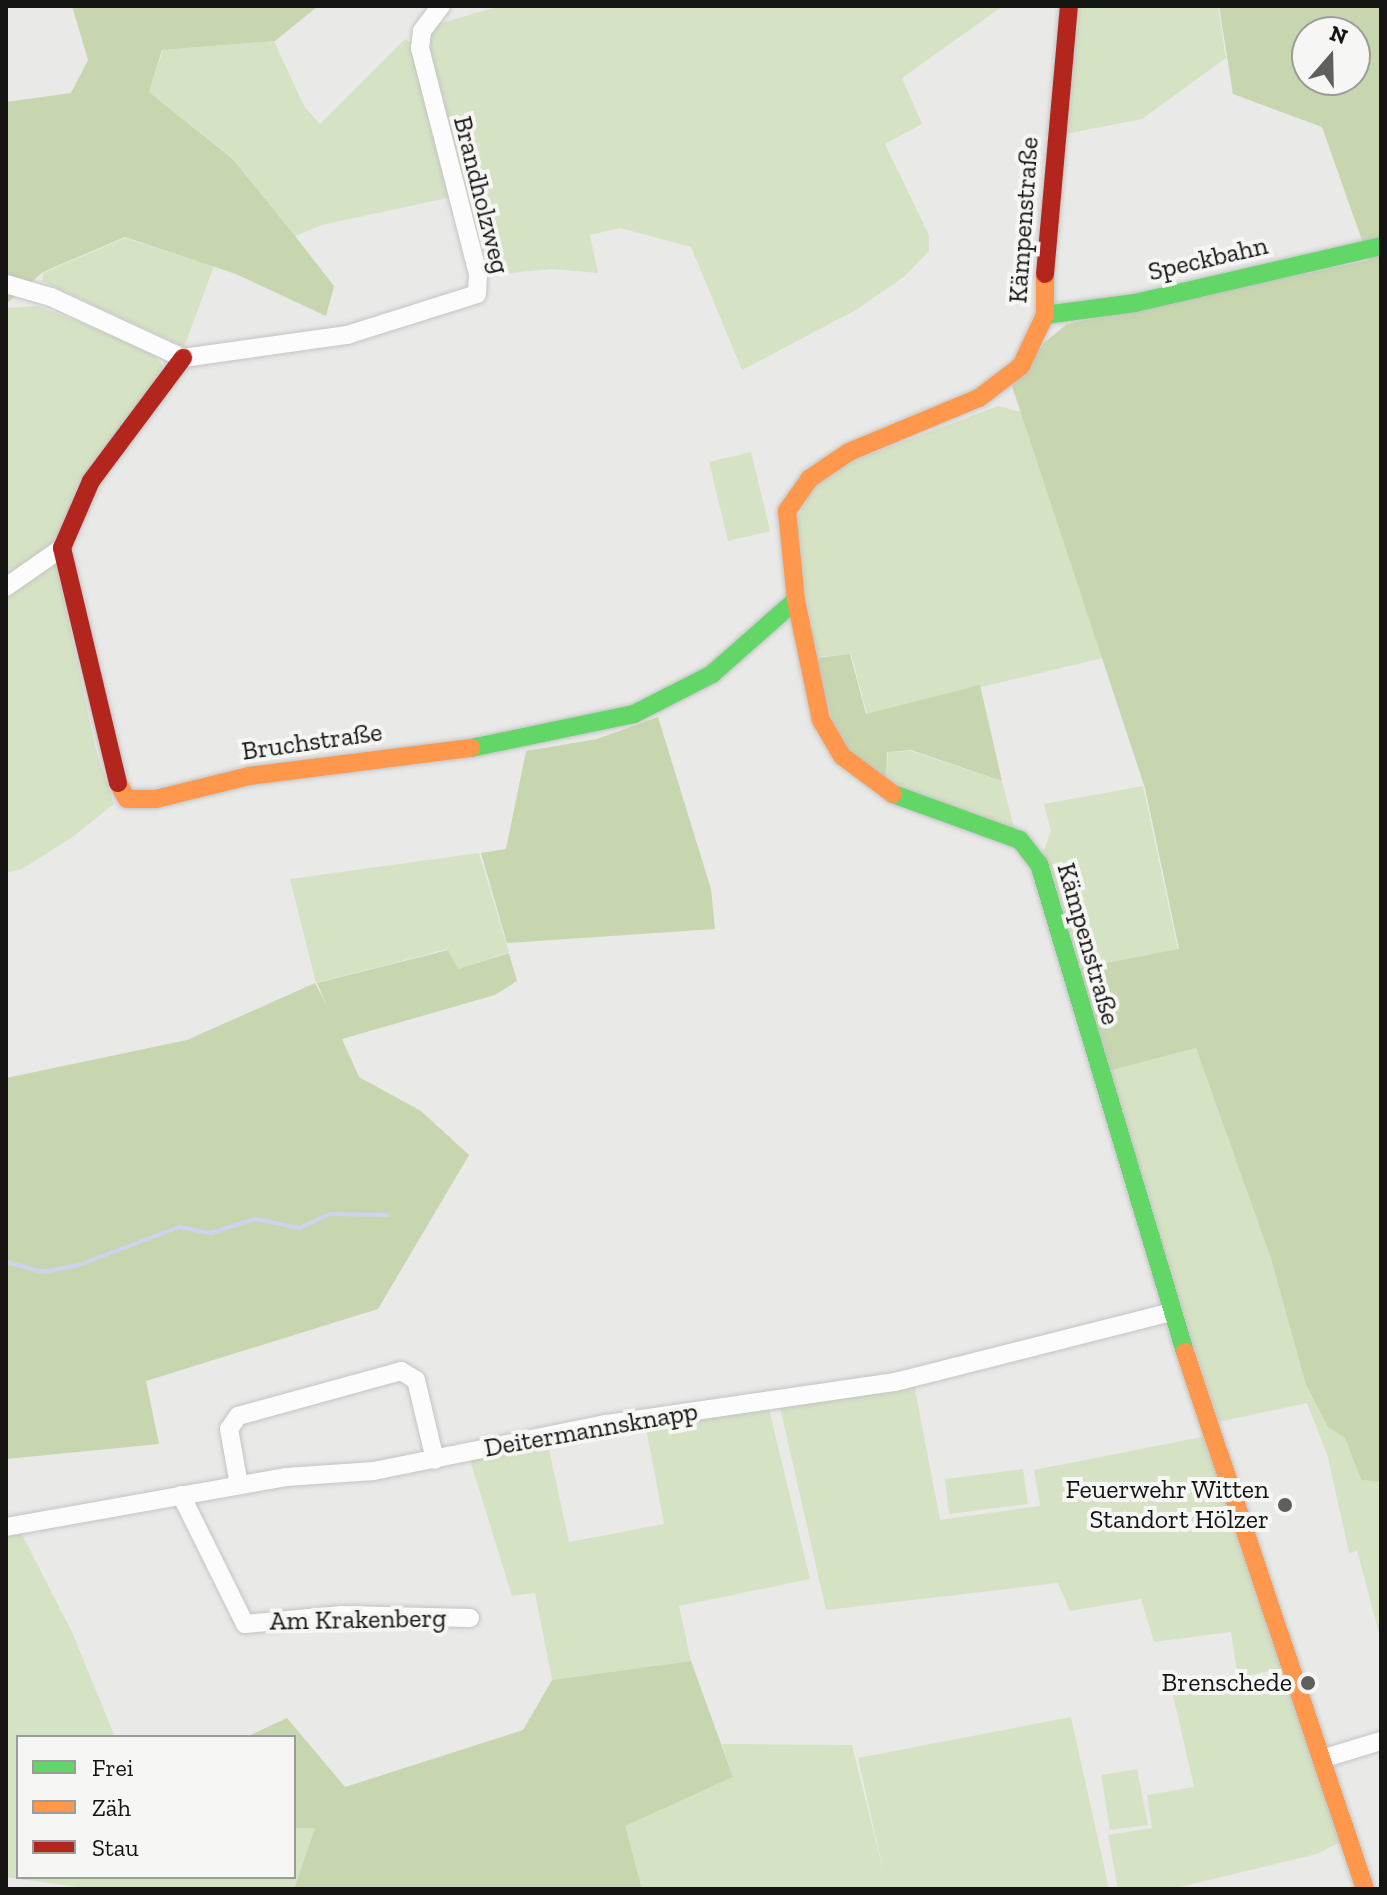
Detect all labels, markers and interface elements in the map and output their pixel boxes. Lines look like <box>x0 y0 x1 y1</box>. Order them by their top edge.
north arrow <box>1291 16 1371 96</box>
text: N <box>1326 19 1351 50</box>
street label: Brandholzweg <box>446 113 516 277</box>
street label: Kämpenstraße <box>1003 136 1045 304</box>
street label: Speckbahn <box>1145 230 1271 288</box>
street label: Bruchstraße <box>240 717 384 767</box>
street label: Kämpenstraße <box>1050 860 1126 1028</box>
street label: Deitermannsknapp <box>482 1396 700 1464</box>
place label: Feuerwehr Witten Standort Hölzer <box>1064 1474 1269 1536</box>
marker: Feuerwehr Witten Standort Hölzer <box>1276 1496 1294 1514</box>
street label: Am Krakenberg <box>269 1603 447 1637</box>
place label: Brenschede <box>1162 1667 1292 1699</box>
marker: Brenschede <box>1299 1674 1317 1692</box>
legend <box>16 1735 296 1879</box>
text: Frei <box>92 1753 133 1782</box>
text: Zäh <box>92 1793 131 1822</box>
text: Stau <box>92 1833 139 1862</box>

